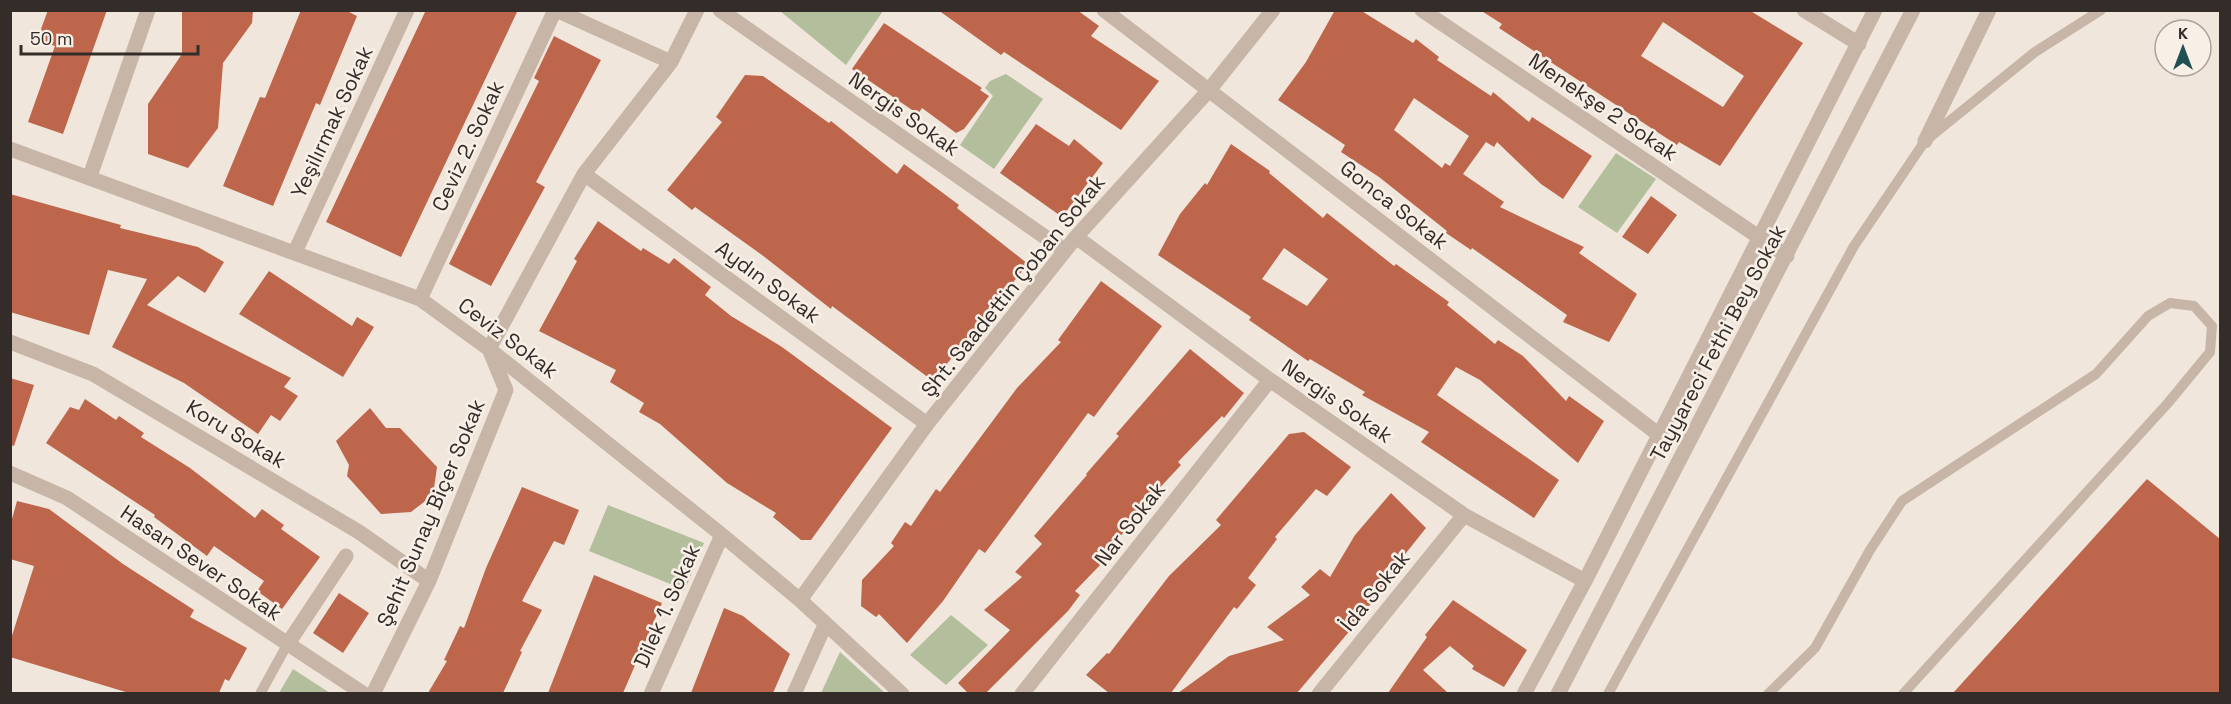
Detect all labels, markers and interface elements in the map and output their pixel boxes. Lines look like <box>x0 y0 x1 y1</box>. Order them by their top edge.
scale bar <box>21 18 198 56</box>
north arrow <box>2153 18 2213 78</box>
text: K <box>2178 23 2188 44</box>
text: 50 m <box>30 27 72 50</box>
street label: Yeşilırmak Sokak <box>284 41 379 202</box>
street label: Menekşe 2 Sokak <box>1524 47 1683 166</box>
street label: Nergis Sokak <box>844 65 965 162</box>
street label: Ceviz 2. Sokak <box>425 76 510 216</box>
street label: Gonca Sokak <box>1335 154 1454 255</box>
street label: Şht. Saadettin Çoban Sokak <box>915 169 1111 402</box>
street label: Tayyareci Fethi Bey Sokak <box>1644 220 1792 466</box>
street label: Aydın Sokak <box>710 234 826 329</box>
street label: Ceviz Sokak <box>453 291 564 384</box>
street label: Nergis Sokak <box>1277 352 1398 449</box>
street label: Koru Sokak <box>181 393 291 474</box>
street label: Şehit Sunay Biçer Sokak <box>370 395 491 631</box>
street label: Nar Sokak <box>1088 476 1171 571</box>
street label: Hasan Sever Sokak <box>115 499 287 627</box>
street label: Dilek 1. Sokak <box>627 540 706 672</box>
street label: İda Sokak <box>1334 545 1415 637</box>

